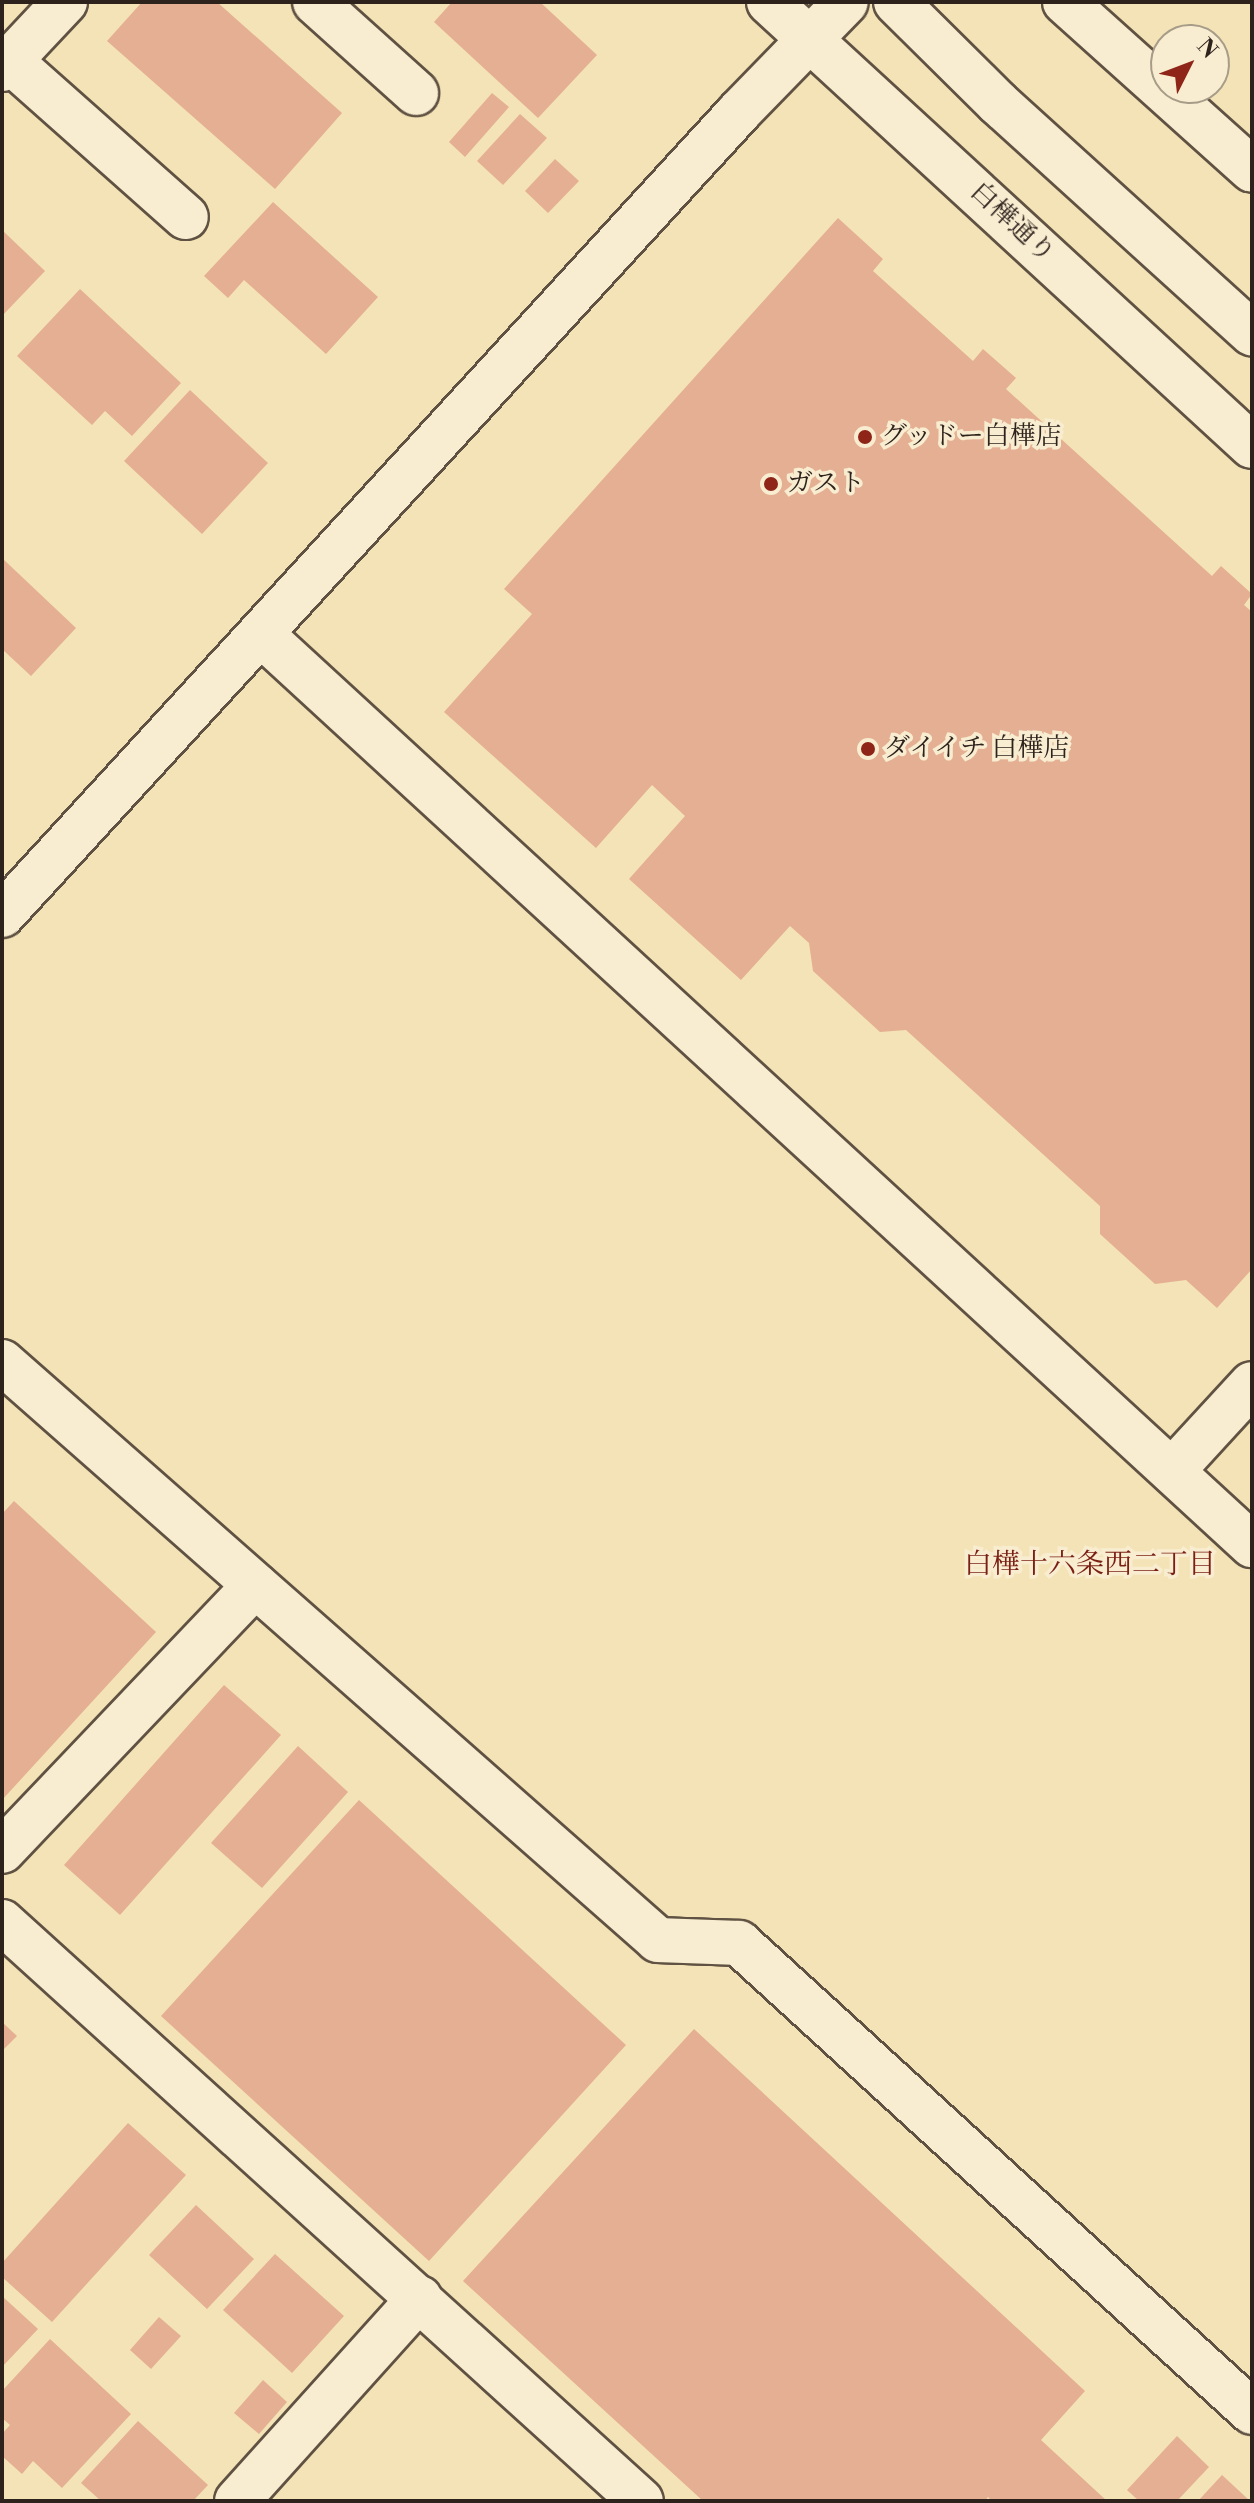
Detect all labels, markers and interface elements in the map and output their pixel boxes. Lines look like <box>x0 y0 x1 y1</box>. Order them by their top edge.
north arrow <box>1150 24 1230 104</box>
text: N <box>1191 33 1223 64</box>
street label: 白樺通り <box>963 176 1061 270</box>
place label: グッドー白樺店 <box>881 421 1063 453</box>
marker: グッドー白樺店 <box>856 428 874 446</box>
place label: ガスト <box>787 468 865 500</box>
marker: ガスト <box>762 475 780 493</box>
place label: ダイイチ 白樺店 <box>884 733 1071 765</box>
marker: ダイイチ 白樺店 <box>859 740 877 758</box>
district label: 白樺十六条西二丁目 <box>964 1548 1216 1582</box>

